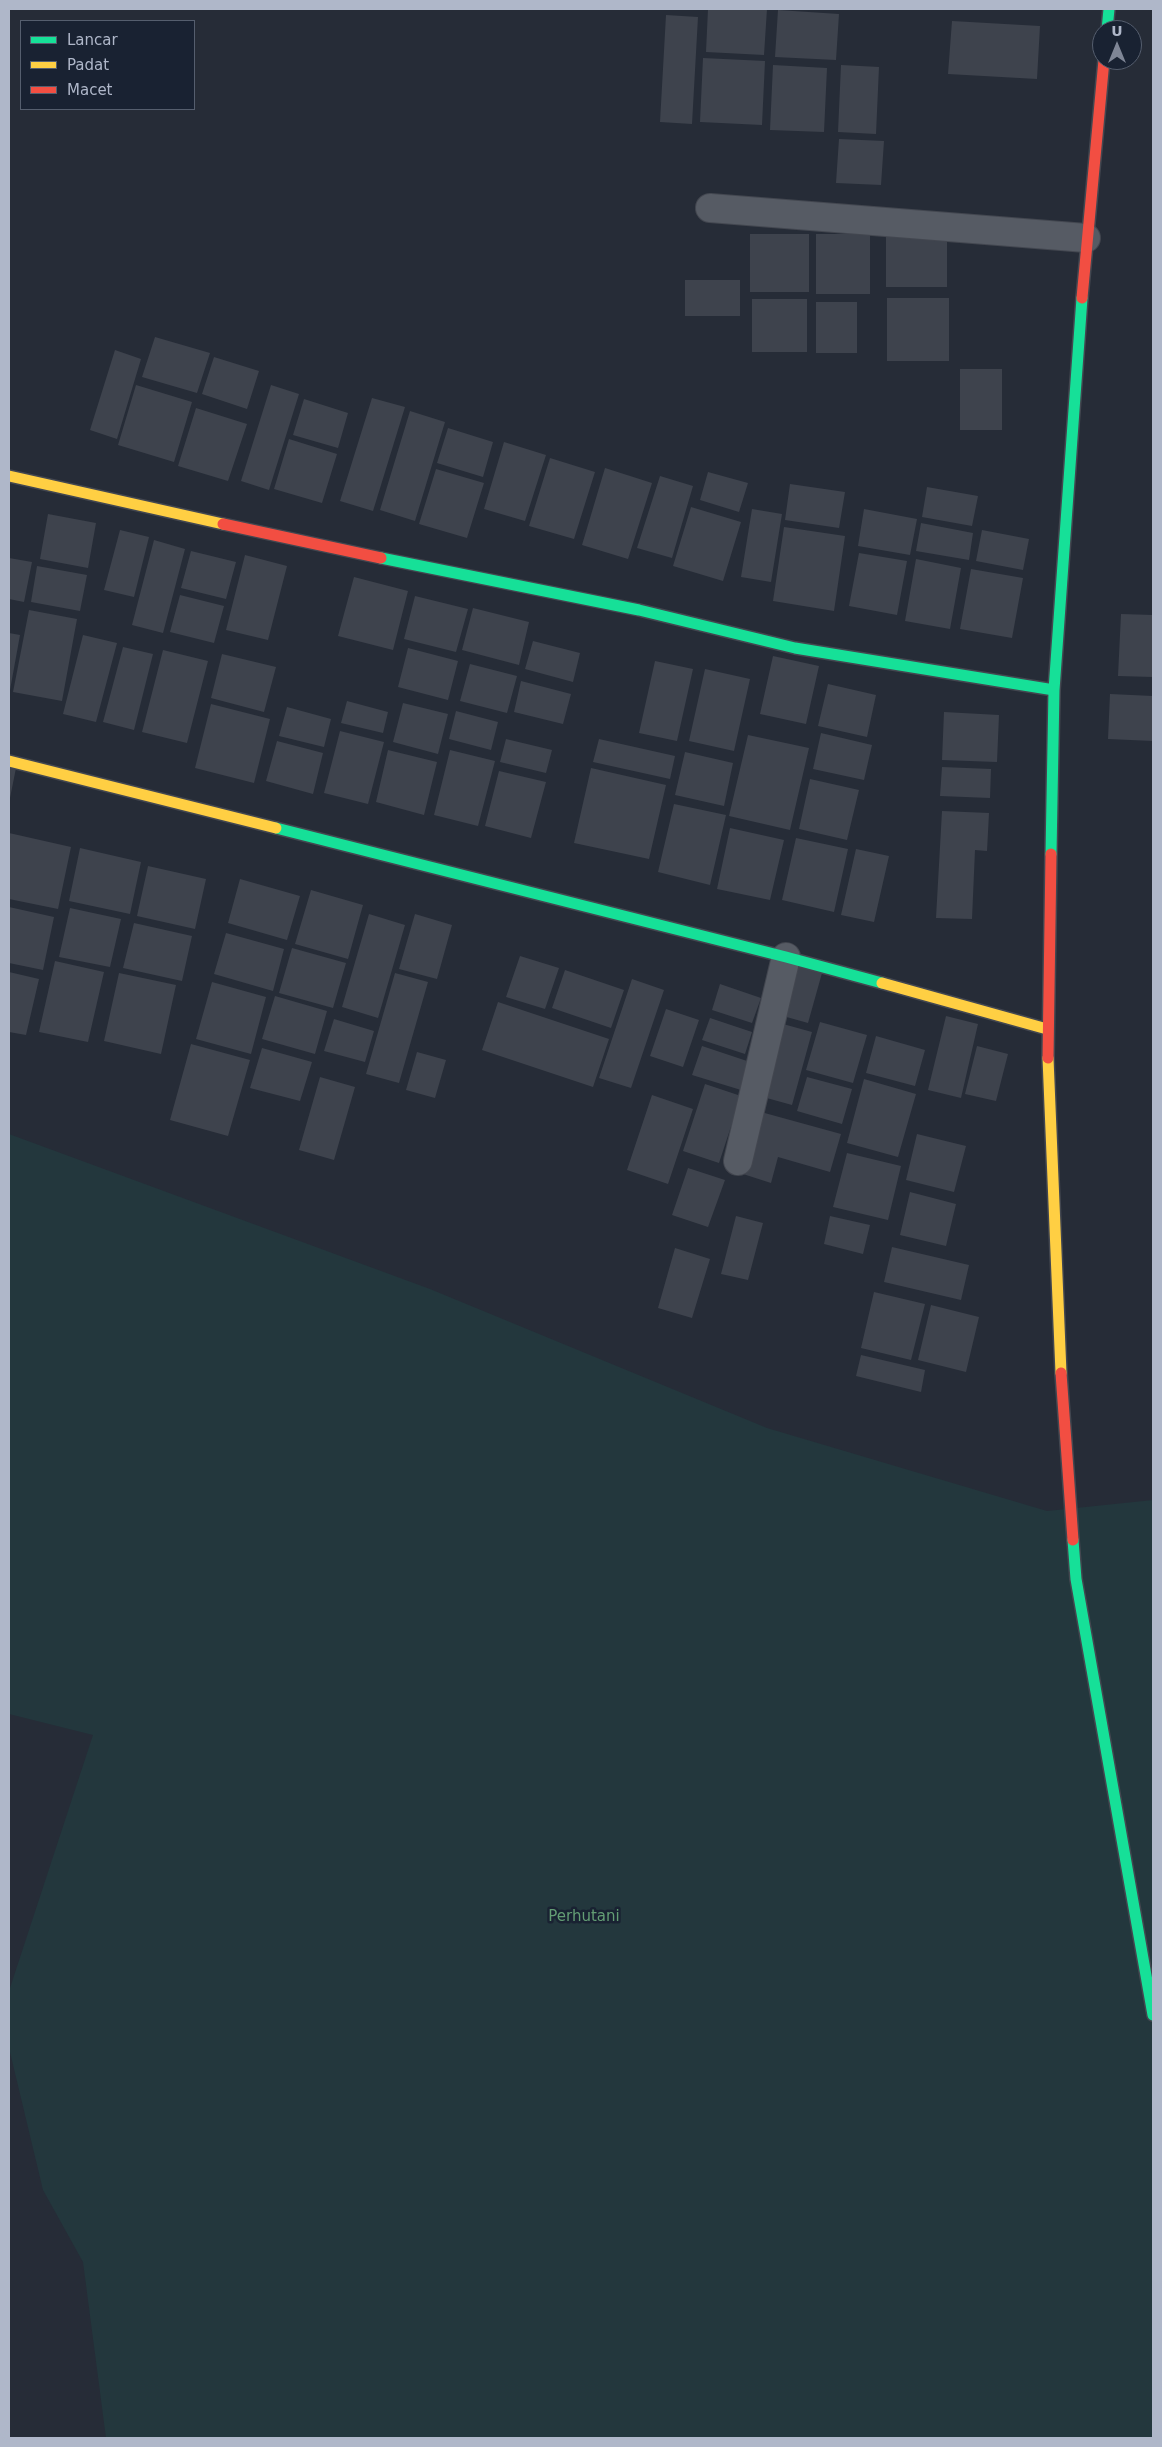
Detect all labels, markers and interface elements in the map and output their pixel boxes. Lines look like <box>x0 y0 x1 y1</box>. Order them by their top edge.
legend <box>20 20 195 110</box>
north arrow <box>1092 20 1142 70</box>
text: U <box>1111 23 1123 39</box>
text: Lancar <box>67 31 118 49</box>
text: Padat <box>67 56 109 74</box>
text: Macet <box>67 81 113 99</box>
park label: Perhutani <box>548 1908 620 1926</box>

